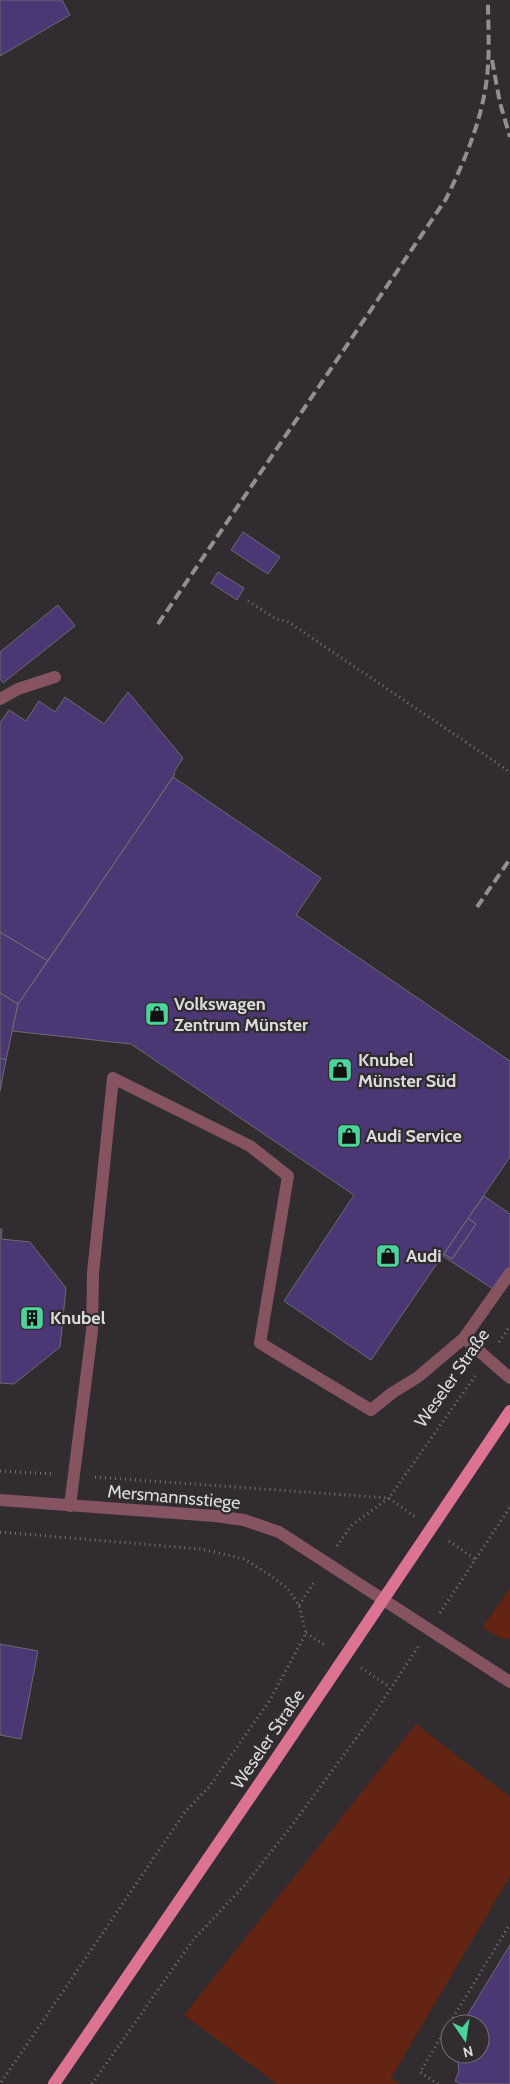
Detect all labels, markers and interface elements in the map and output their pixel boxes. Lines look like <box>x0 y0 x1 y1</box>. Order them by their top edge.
place label: Volkswagen Zentrum Münster <box>174 993 308 1036</box>
shop icon: Volkswagen Zentrum Münster <box>144 1001 170 1027</box>
place label: Knubel Münster Süd <box>358 1049 456 1092</box>
shop icon: Knubel Münster Süd <box>327 1057 353 1083</box>
shop icon: Audi Service <box>336 1123 362 1149</box>
place label: Audi Service <box>366 1125 462 1147</box>
shop icon: Audi <box>375 1243 401 1269</box>
place label: Audi <box>406 1245 442 1267</box>
building icon: Knubel <box>19 1305 45 1331</box>
place label: Knubel <box>50 1307 106 1329</box>
street label: Weseler Straße <box>410 1324 494 1432</box>
street label: Mersmannsstiege <box>107 1480 241 1514</box>
street label: Weseler Straße <box>227 1685 309 1793</box>
north arrow <box>440 2014 490 2064</box>
text: N <box>461 2042 475 2062</box>

